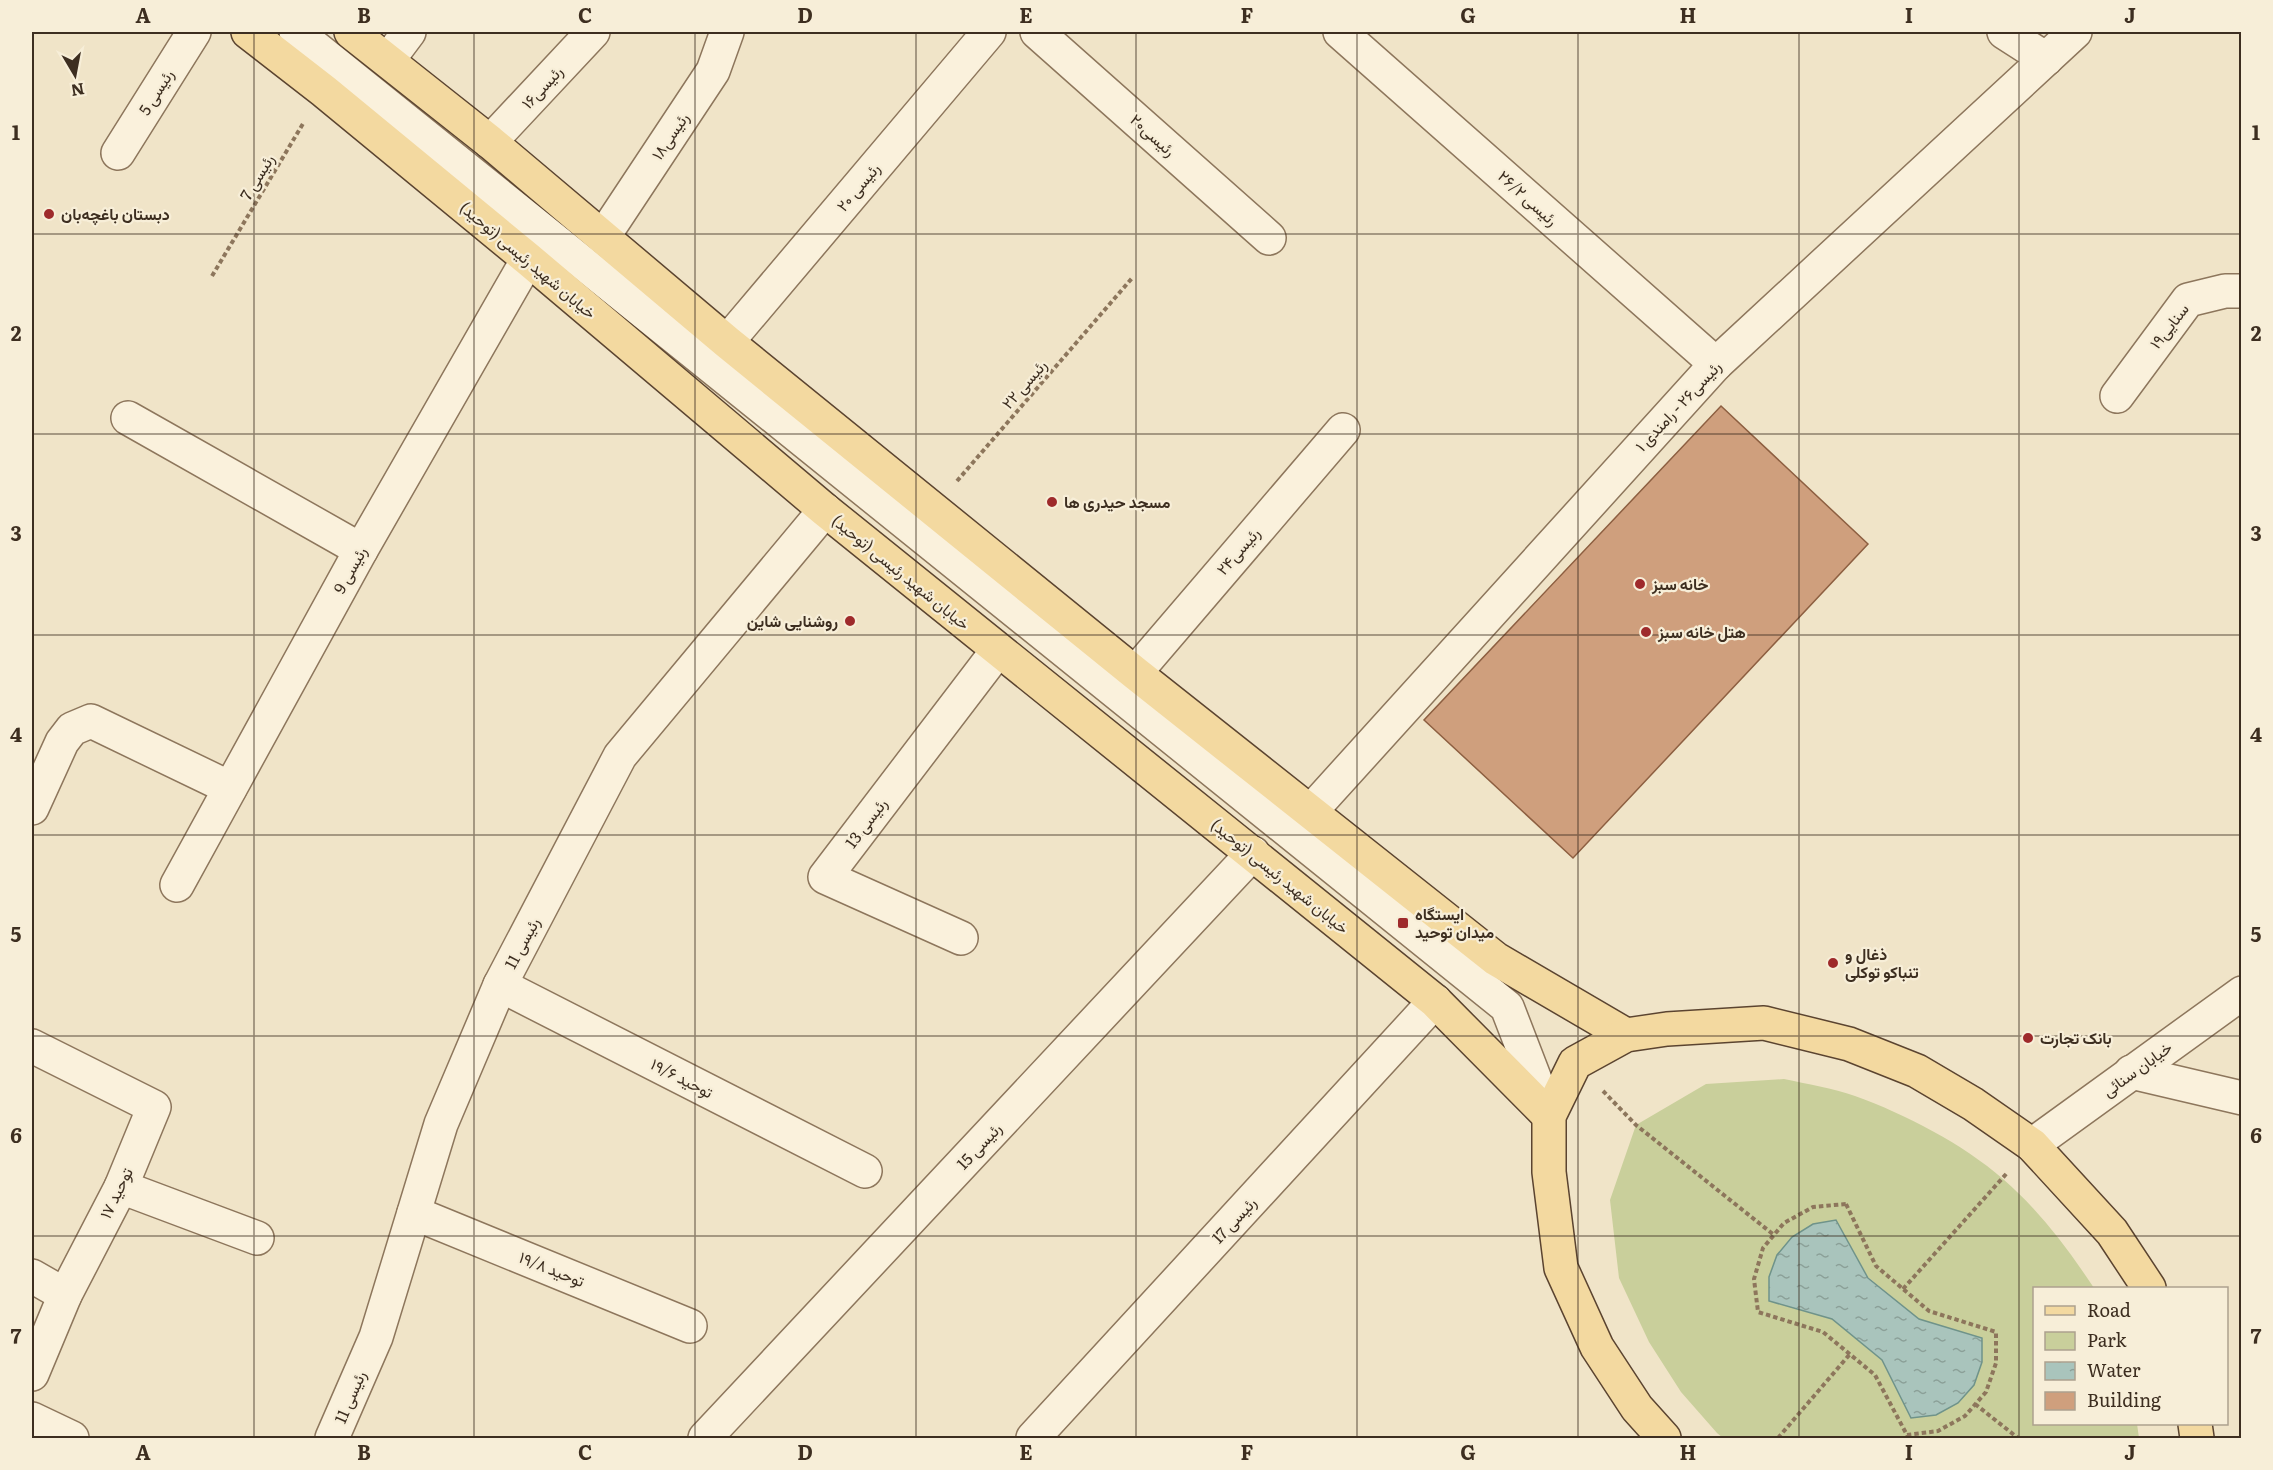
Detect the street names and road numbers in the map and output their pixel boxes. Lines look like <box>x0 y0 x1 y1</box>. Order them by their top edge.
street label: رئیسی۱۶ <box>515 59 568 113</box>
street label: رئیسی 5 <box>132 64 179 119</box>
street label: رئیسی۱۸ <box>644 107 694 164</box>
street label: رئیسی۲۰ <box>1126 107 1182 161</box>
street label: رئیسی 7 <box>233 149 279 204</box>
street label: رئیسی ۲۰ <box>830 157 885 216</box>
street label: رئیسی ۲۶/۲ <box>1493 164 1564 231</box>
street label: خیابان شهید رئیسی (توحید) <box>455 195 602 324</box>
street label: سنایی۱۹ <box>2143 297 2194 353</box>
street label: رئیسی ۲۲ <box>995 353 1052 413</box>
street label: رئیسی۲۶ - رامندی ۱ <box>1629 354 1726 456</box>
street label: خیابان شهید رئیسی (توحید) <box>827 508 976 635</box>
street label: رئیسی۲۴ <box>1210 521 1265 580</box>
street label: رئیسی 9 <box>326 542 372 597</box>
street label: رئیسی 13 <box>838 792 892 853</box>
street label: خیابان شهید رئیسی (توحید) <box>1206 812 1355 939</box>
street label: رئیسی 11 <box>498 913 545 973</box>
street label: خیابان سنائی <box>2097 1034 2177 1102</box>
street label: توحید ۱۹/۶ <box>647 1051 718 1103</box>
street label: رئیسی 15 <box>950 1116 1006 1174</box>
street label: توحید ۱۷ <box>92 1163 138 1222</box>
street label: رئیسی 17 <box>1205 1191 1261 1248</box>
street label: توحید ۱۹/۸ <box>516 1244 589 1292</box>
street label: رئیسی 11 <box>327 1367 371 1427</box>

